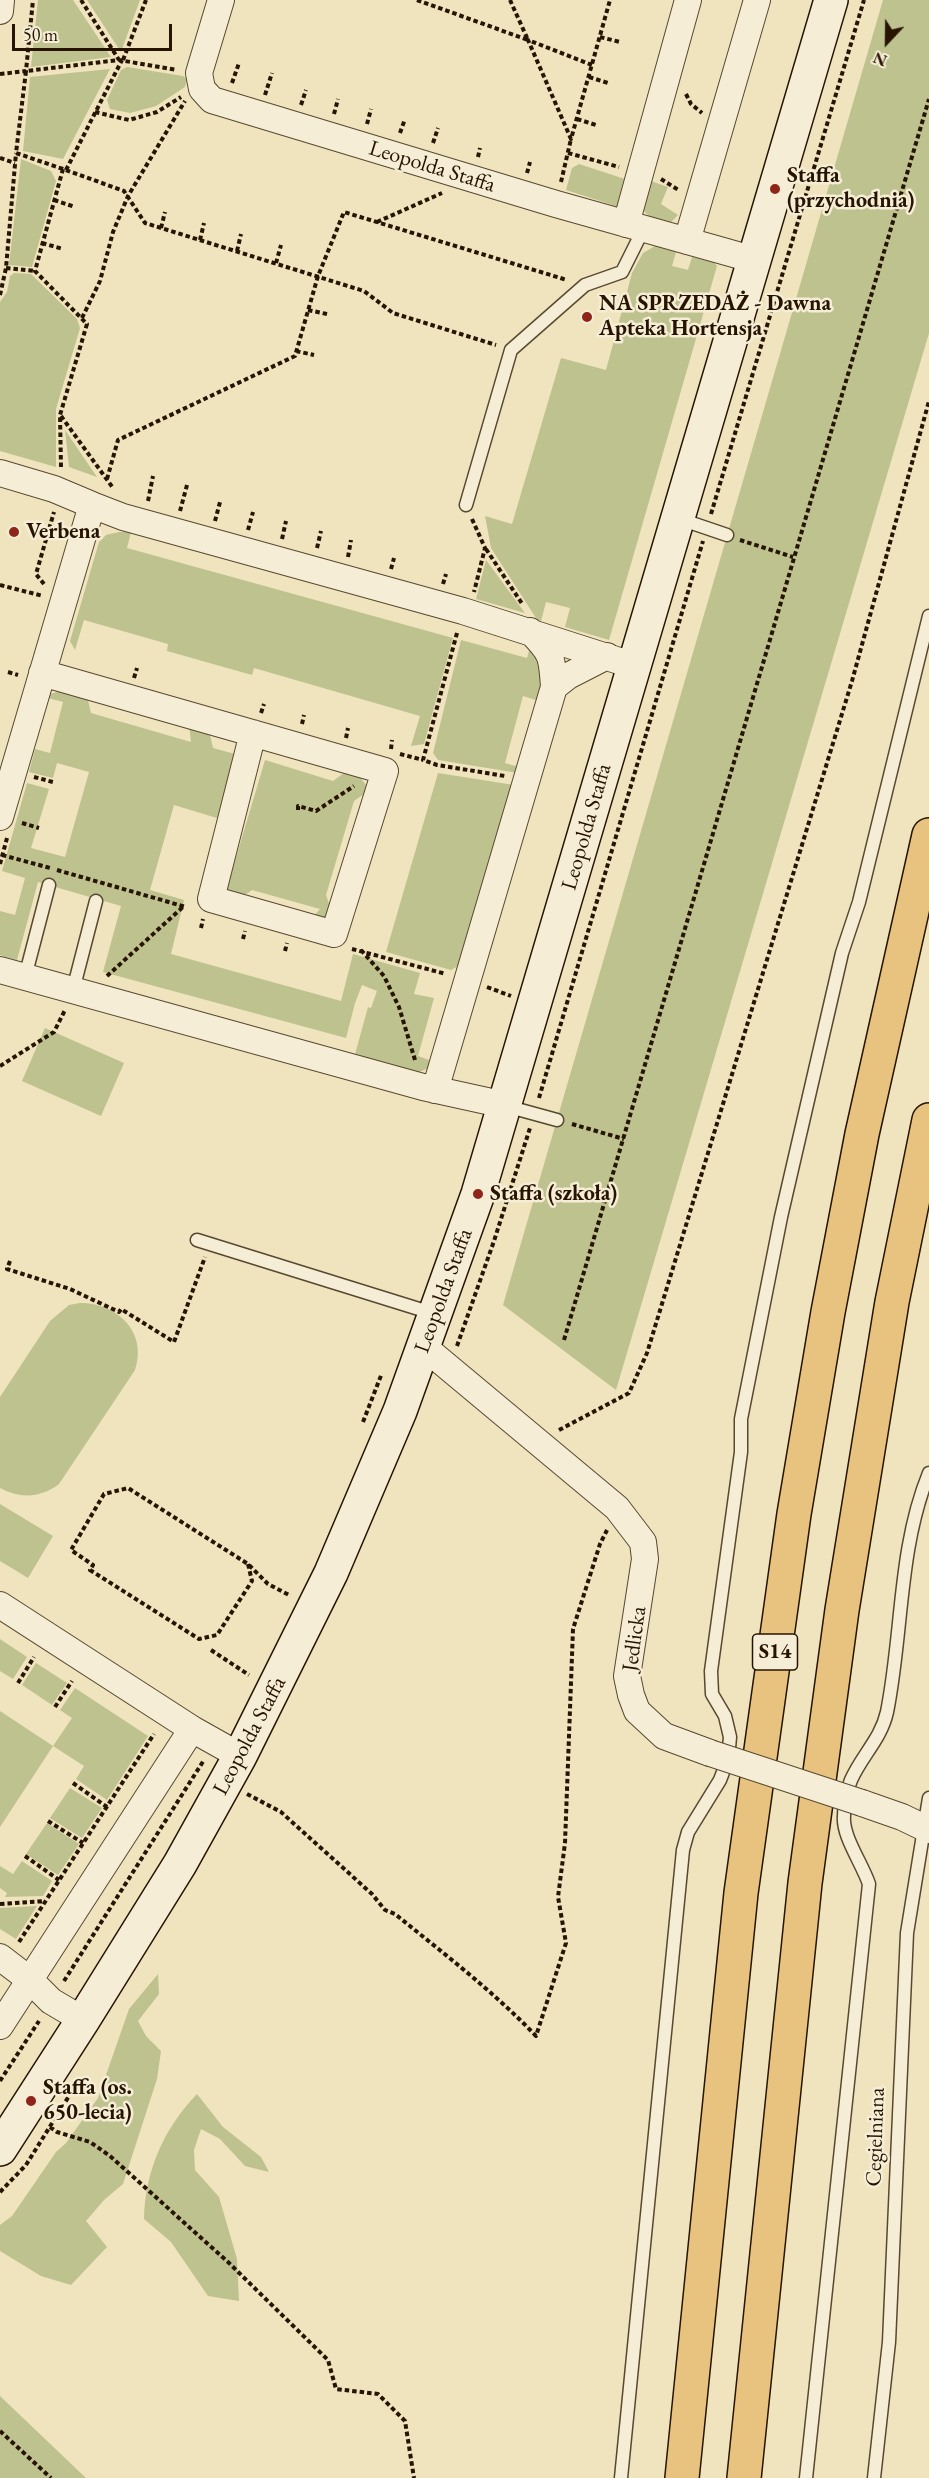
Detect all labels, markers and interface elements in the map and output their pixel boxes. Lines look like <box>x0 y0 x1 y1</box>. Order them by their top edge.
scale bar <box>15 12 176 50</box>
north arrow <box>857 12 917 72</box>
text: 50 m <box>23 23 58 46</box>
text: N <box>870 47 890 71</box>
street label: Leopolda Staffa <box>366 135 498 199</box>
place label: Staffa (przychodnia) <box>787 163 914 214</box>
marker: Staffa (przychodnia) <box>768 182 782 196</box>
place label: NA SPRZEDAŻ - Dawna Apteka Hortensja <box>599 291 831 342</box>
marker: NA SPRZEDAŻ - Dawna Apteka Hortensja <box>580 310 594 324</box>
place label: Verbena <box>26 519 100 545</box>
marker: Verbena <box>7 525 21 539</box>
street label: Leopolda Staffa <box>556 761 618 893</box>
place label: Staffa (szkoła) <box>490 1181 617 1207</box>
marker: Staffa (szkoła) <box>471 1187 485 1201</box>
street label: Leopolda Staffa <box>409 1225 479 1357</box>
street label: Jedlicka <box>617 1605 653 1673</box>
road number: S14 <box>752 1634 798 1670</box>
street label: Leopolda Staffa <box>208 1672 292 1800</box>
place label: Staffa (os. 650-lecia) <box>43 2075 132 2126</box>
street label: Cegielniana <box>861 2087 891 2187</box>
marker: Staffa (os. 650-lecia) <box>24 2094 38 2108</box>

